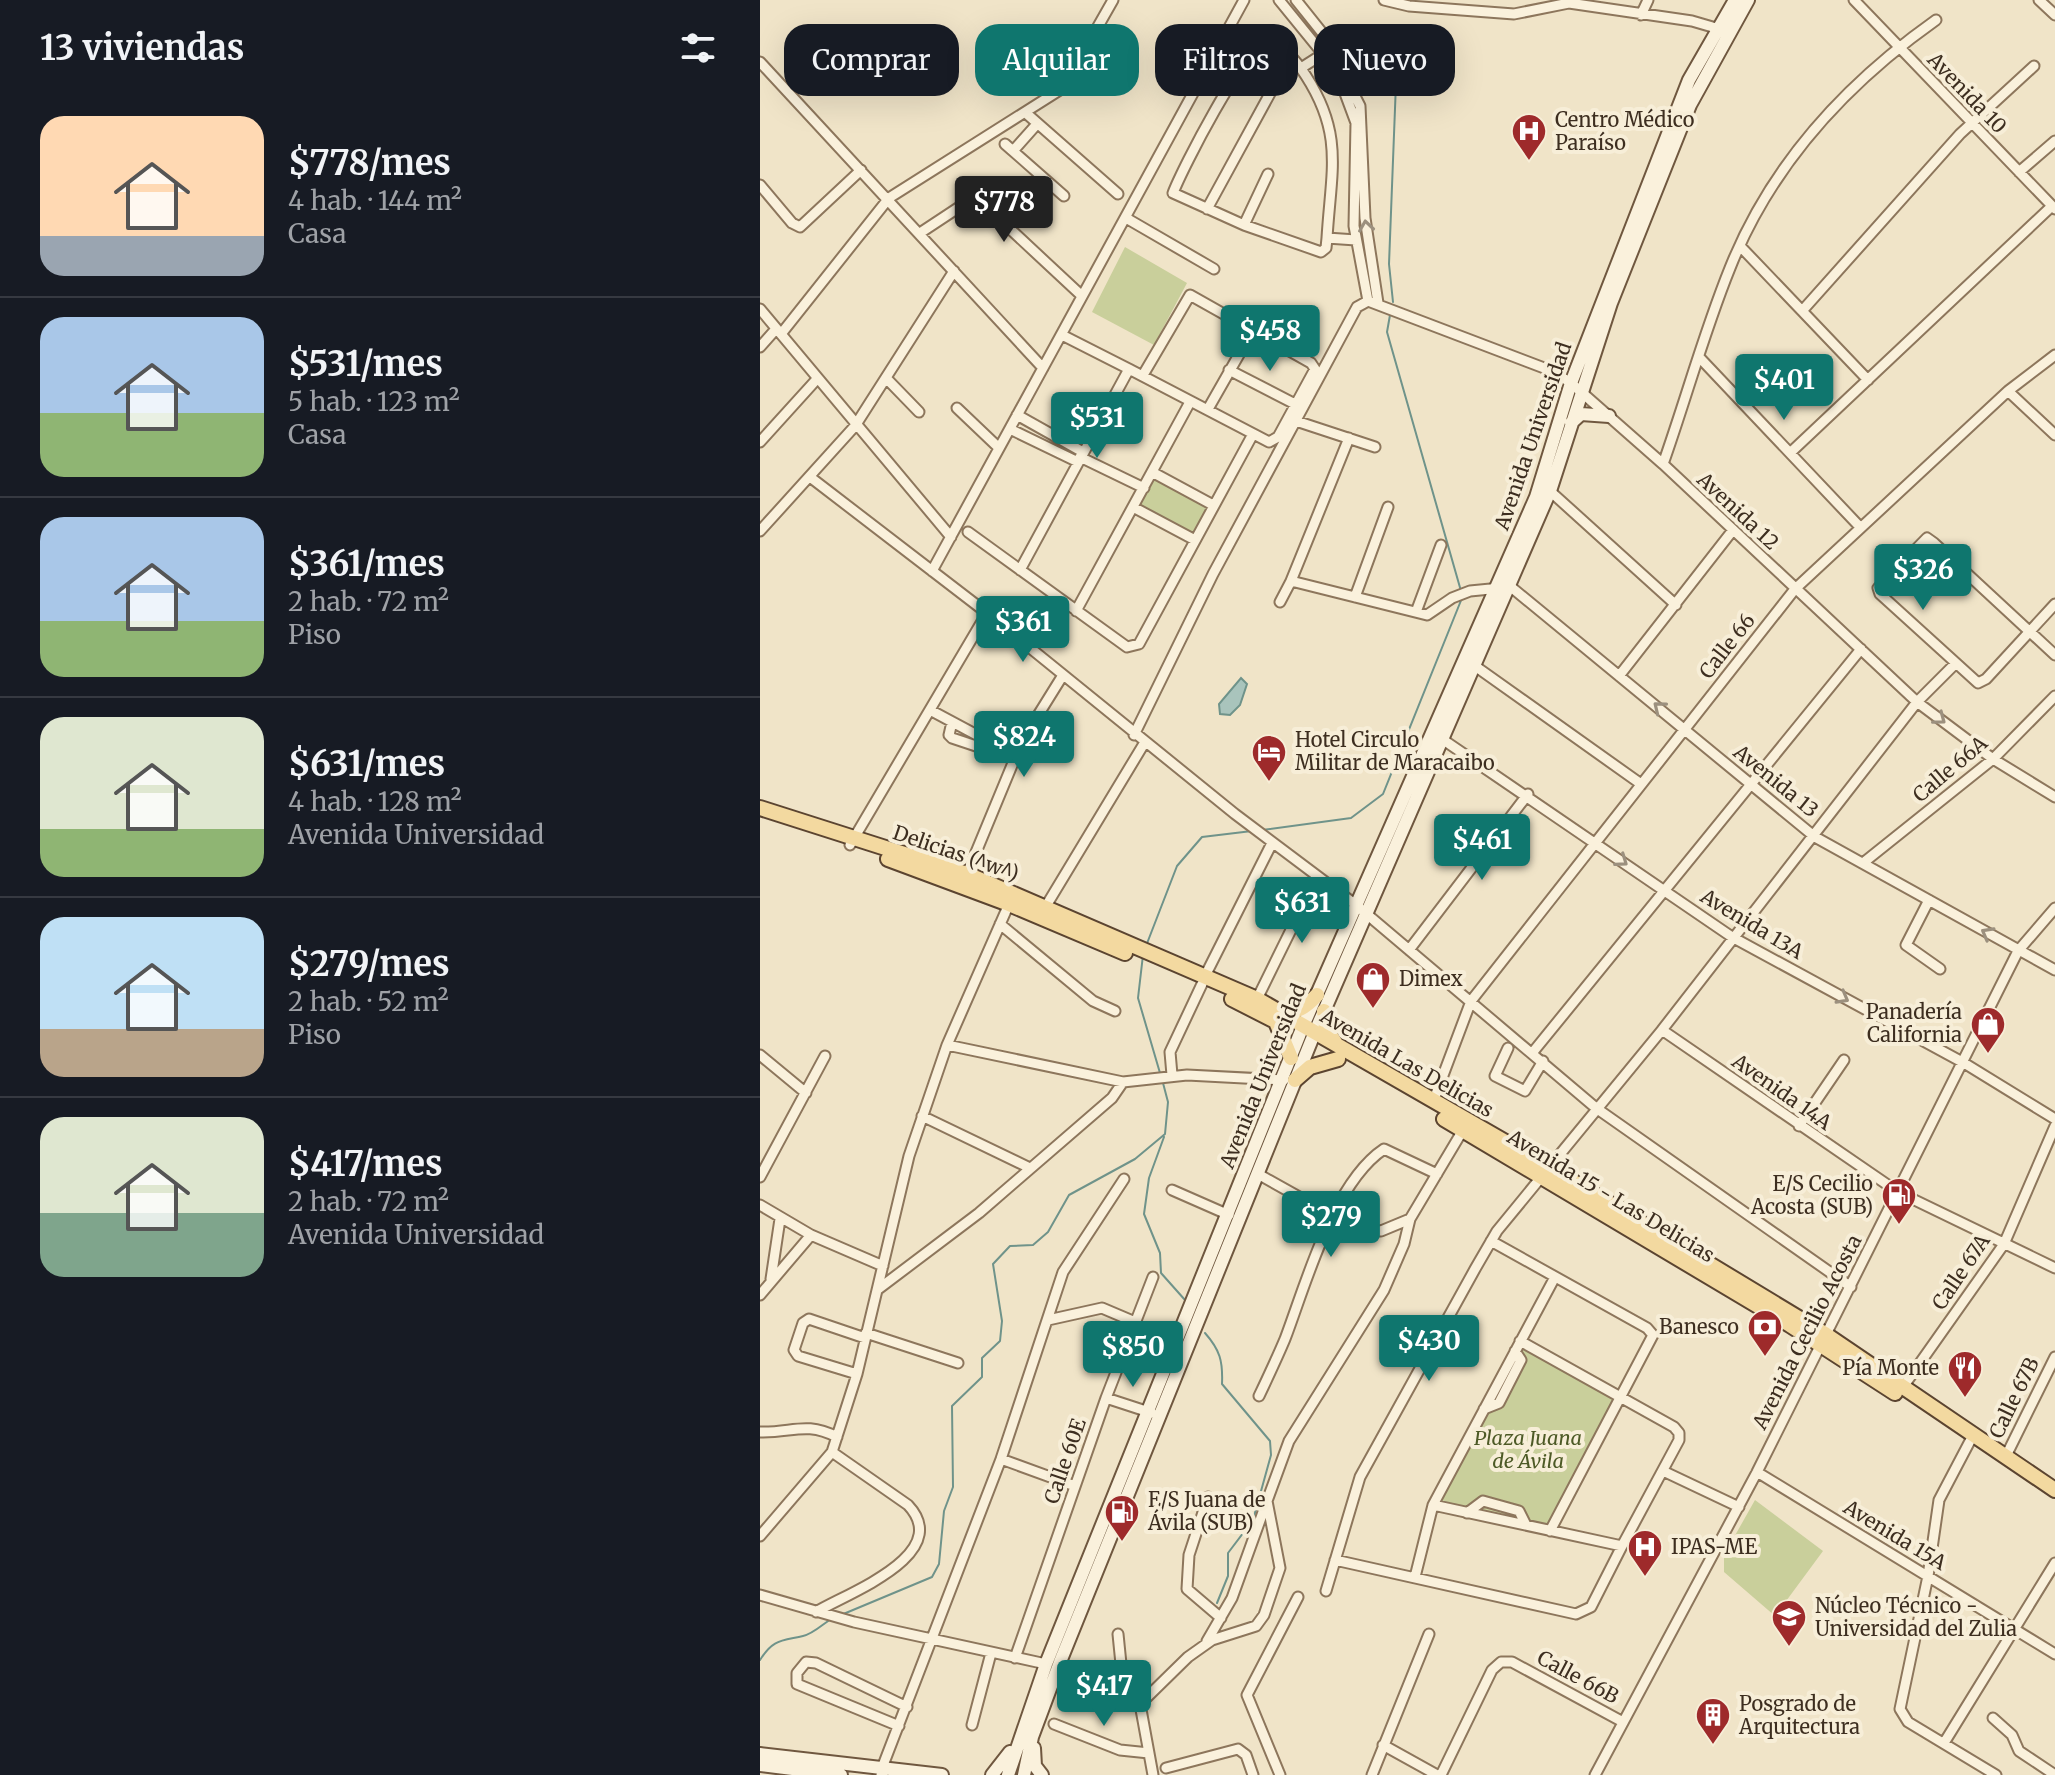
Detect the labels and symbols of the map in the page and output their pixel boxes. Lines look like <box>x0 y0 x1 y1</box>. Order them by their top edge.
street label: Avenida 10 <box>1922 46 2012 138</box>
place label: Centro Médico Paraíso <box>1555 107 1695 155</box>
hospital icon: Centro Médico Paraíso <box>1510 112 1548 162</box>
pin: $778 <box>957 176 1051 244</box>
one-way arrow <box>1358 219 1375 232</box>
pin: $458 <box>1223 305 1317 373</box>
street label: Avenida Universidad <box>1488 339 1576 534</box>
pin: $401 <box>1737 354 1831 422</box>
pin: $531 <box>1050 392 1144 460</box>
street label: Avenida 12 <box>1692 466 1784 555</box>
pin: $326 <box>1876 544 1970 612</box>
pin: $361 <box>976 596 1070 664</box>
street label: Calle 66 <box>1693 608 1760 683</box>
one-way arrow <box>1654 702 1668 717</box>
one-way arrow <box>1932 710 1946 724</box>
pin: $824 <box>977 711 1071 779</box>
place label: Hotel Circulo Militar de Maracaibo <box>1295 727 1495 775</box>
street label: Calle 66A <box>1907 730 1993 807</box>
hotel icon: Hotel Circulo Militar de Maracaibo <box>1250 733 1288 783</box>
street label: Avenida 13 <box>1728 738 1824 822</box>
pin: $461 <box>1435 814 1529 882</box>
street label: Delicias (^w^) <box>890 819 1022 886</box>
one-way arrow <box>1614 851 1628 866</box>
pin: $631 <box>1255 877 1349 945</box>
street label: Avenida 13A <box>1696 883 1809 964</box>
one-way arrow <box>1981 927 1995 943</box>
shop icon: Dimex <box>1354 960 1392 1010</box>
place label: Dimex <box>1399 966 1463 991</box>
street label: Avenida Universidad <box>1214 980 1311 1173</box>
one-way arrow <box>1835 988 1850 1003</box>
place label: Panadería California <box>1866 999 1962 1047</box>
street label: Avenida Las Delicias <box>1315 1002 1498 1122</box>
shop icon: Panadería California <box>1969 1005 2007 1055</box>
street label: Avenida 14A <box>1727 1048 1838 1136</box>
street label: Avenida 15 - Las Delicias <box>1502 1123 1719 1267</box>
place label: E/S Cecilio Acosta (SUB) <box>1750 1171 1873 1219</box>
fuel station icon: E/S Cecilio Acosta (SUB) <box>1880 1176 1918 1226</box>
pin: $279 <box>1284 1191 1378 1259</box>
street label: Calle 67A <box>1926 1228 1995 1314</box>
street label: Avenida Cecilio Acosta <box>1746 1230 1867 1434</box>
bank icon: Banesco <box>1746 1308 1784 1358</box>
place label: Banesco <box>1659 1314 1739 1339</box>
pin: $430 <box>1382 1315 1476 1383</box>
pin: $850 <box>1086 1321 1180 1389</box>
restaurant icon: Pía Monte <box>1946 1349 1984 1399</box>
street label: Calle 67B <box>1983 1353 2044 1442</box>
place label: Pía Monte <box>1842 1355 1939 1380</box>
street label: Calle 60E <box>1038 1415 1091 1507</box>
park label: Plaza Juana de Ávila <box>1474 1425 1582 1473</box>
place label: E/S Juana de Ávila (SUB) <box>1147 1487 1265 1535</box>
fuel station icon: E/S Juana de Ávila (SUB) <box>1103 1493 1141 1543</box>
street label: Avenida 15A <box>1839 1494 1952 1575</box>
hospital icon: IPAS-ME <box>1626 1528 1664 1578</box>
place label: IPAS-ME <box>1671 1534 1757 1559</box>
place label: Núcleo Técnico - Universidad del Zulia <box>1815 1593 2017 1641</box>
school or university icon: Núcleo Técnico - Universidad del Zulia <box>1770 1598 1808 1648</box>
street label: Calle 66B <box>1533 1645 1623 1708</box>
pin: $417 <box>1057 1660 1151 1728</box>
place label: Posgrado de Arquitectura <box>1738 1691 1860 1739</box>
building icon: Posgrado de Arquitectura <box>1694 1696 1732 1746</box>

